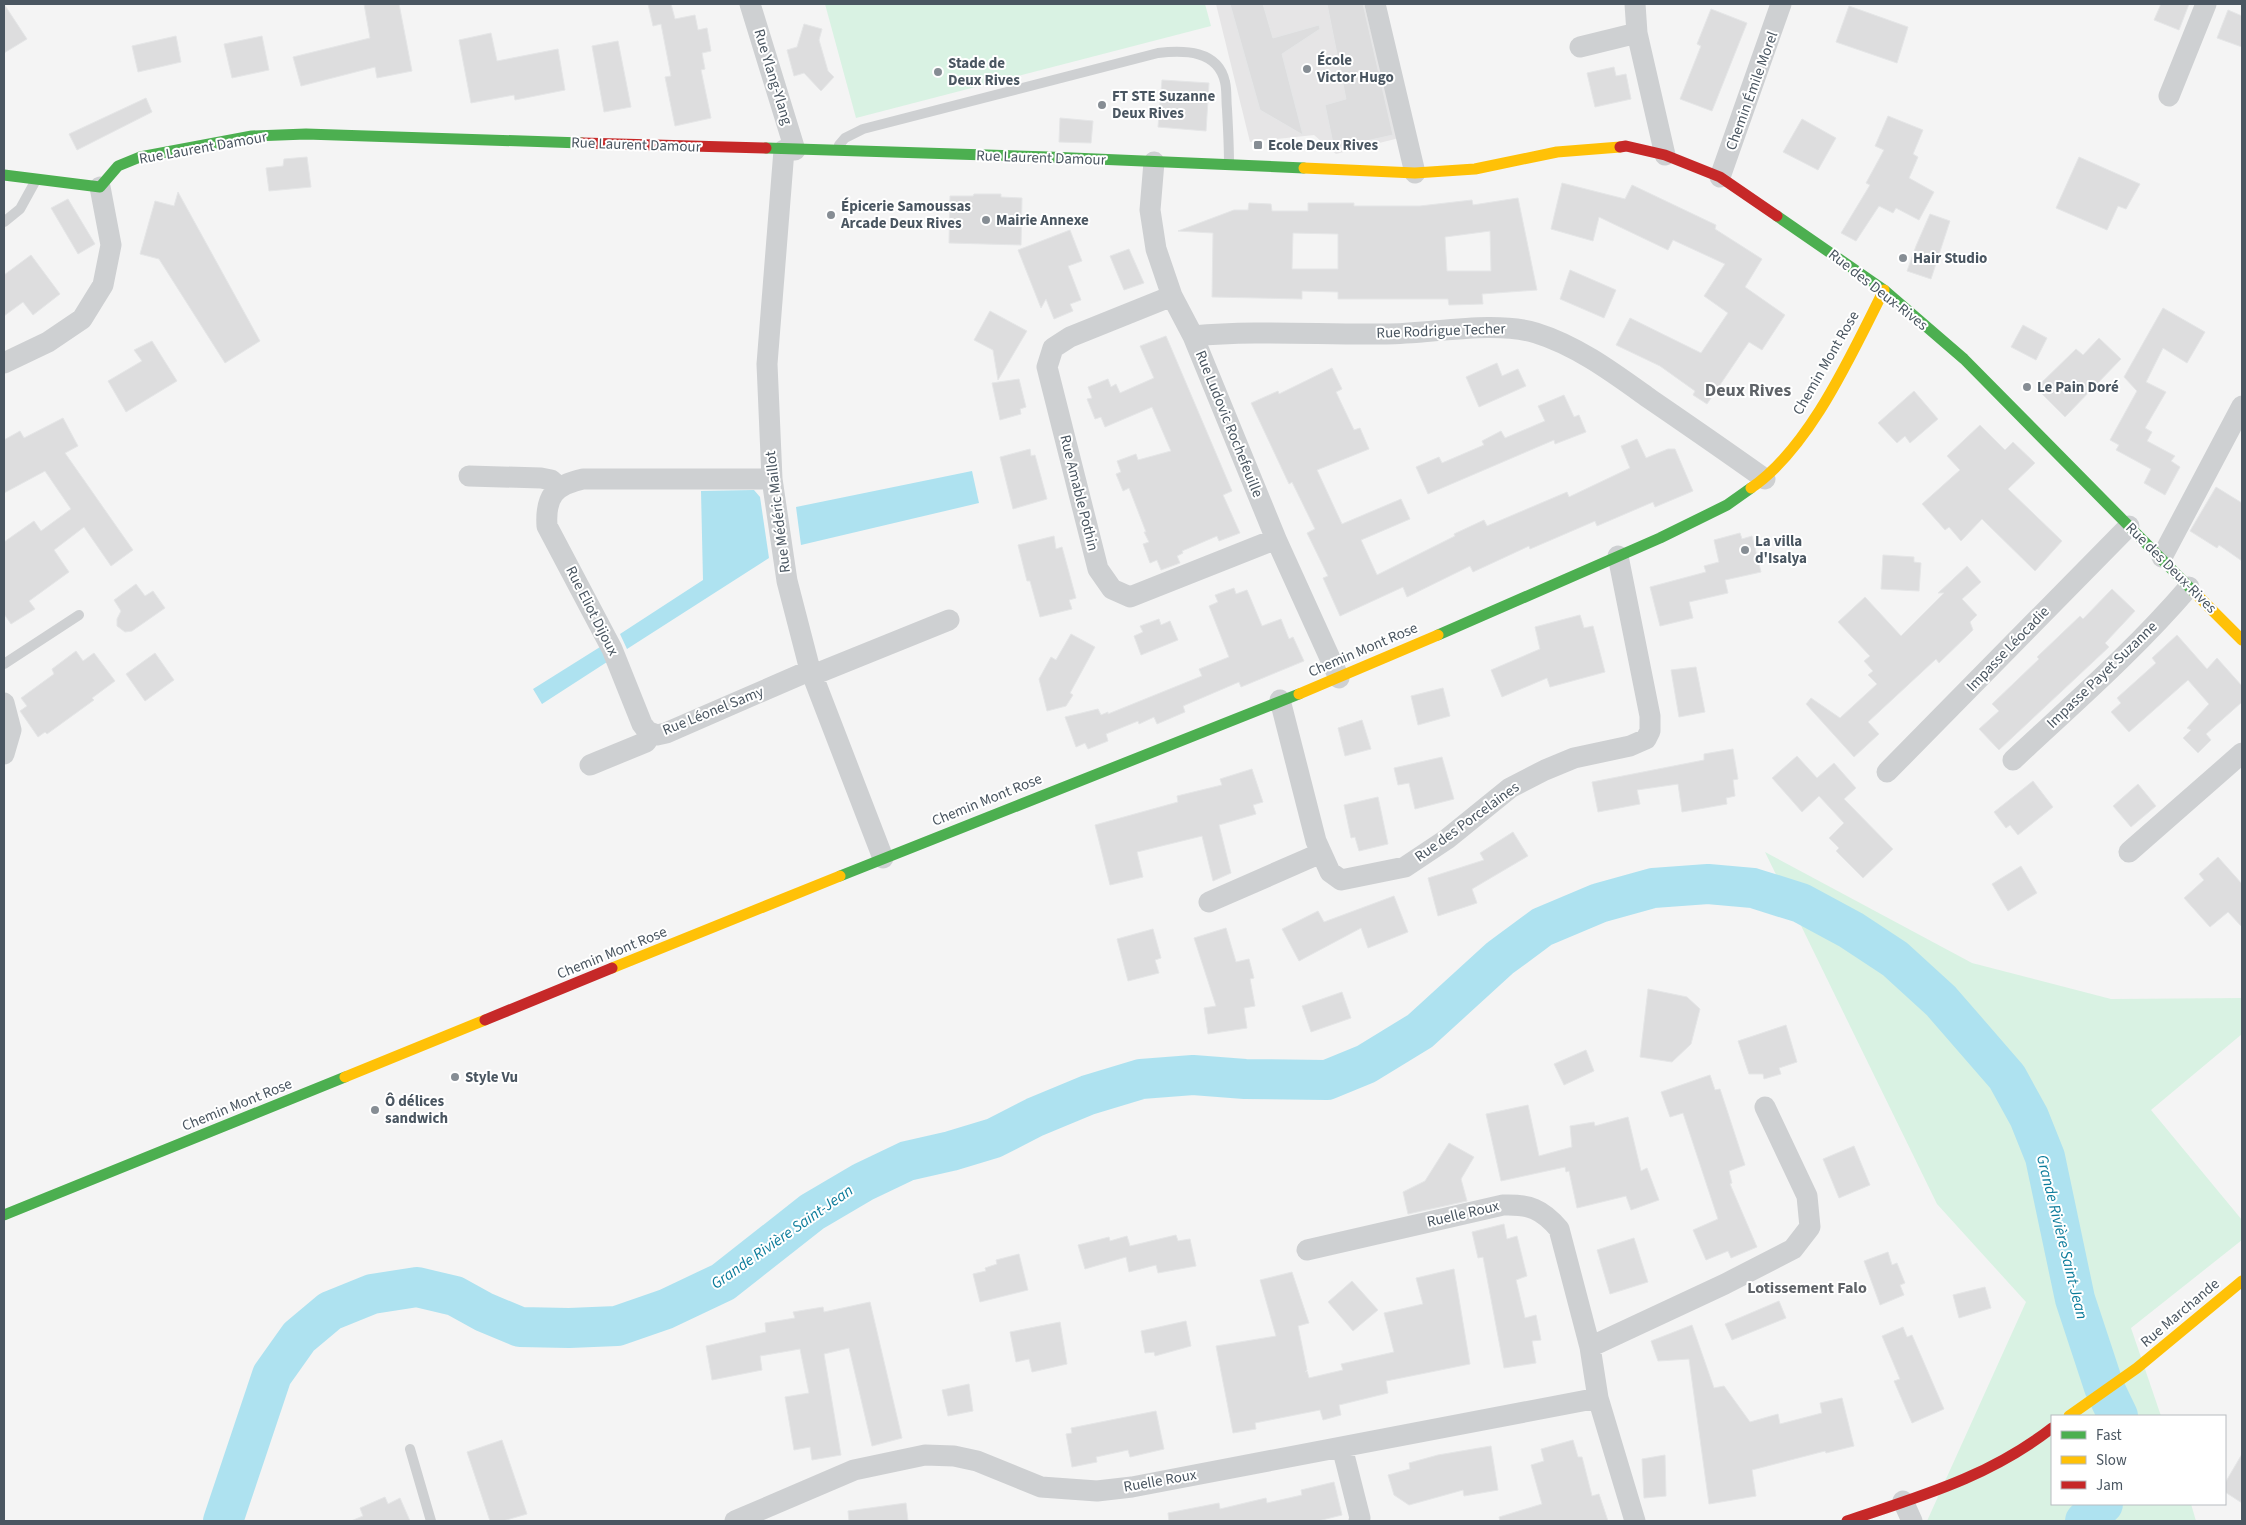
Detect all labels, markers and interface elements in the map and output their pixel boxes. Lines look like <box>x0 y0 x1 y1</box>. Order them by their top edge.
street label: Rue Ylang-Ylang <box>748 26 798 128</box>
street label: Chemin Émile Morel <box>1721 28 1783 153</box>
place label: École Victor Hugo <box>1316 50 1394 88</box>
place label: Stade de Deux Rives <box>948 53 1020 91</box>
marker: École Victor Hugo <box>1301 63 1313 75</box>
marker: Stade de Deux Rives <box>932 66 944 78</box>
place label: FT STE Suzanne Deux Rives <box>1112 86 1215 124</box>
marker: FT STE Suzanne Deux Rives <box>1096 99 1108 111</box>
street label: Rue Laurent Damour <box>137 126 269 170</box>
street label: Rue Laurent Damour <box>571 132 702 158</box>
place label: Ecole Deux Rives <box>1268 135 1378 156</box>
marker: Ecole Deux Rives <box>1252 139 1264 151</box>
street label: Rue Laurent Damour <box>976 145 1107 171</box>
place label: Épicerie Samoussas Arcade Deux Rives <box>840 196 971 234</box>
marker: Épicerie Samoussas Arcade Deux Rives <box>825 209 837 221</box>
place label: Mairie Annexe <box>996 210 1089 231</box>
marker: Mairie Annexe <box>980 214 992 226</box>
street label: Rue des Deux-Rives <box>1824 244 1932 336</box>
place label: Hair Studio <box>1913 248 1987 269</box>
marker: Hair Studio <box>1897 252 1909 264</box>
street label: Chemin Mont Rose <box>1788 307 1864 419</box>
street label: Rue Rodrigue Techer <box>1376 318 1507 344</box>
street label: Rue Ludovic Rochefeuille <box>1190 347 1268 501</box>
place label: Le Pain Doré <box>2037 377 2119 398</box>
district label: Deux Rives <box>1705 378 1791 403</box>
marker: Le Pain Doré <box>2021 381 2033 393</box>
street label: Rue Amable Pothin <box>1054 433 1104 553</box>
street label: Rue Médéric Maillot <box>760 450 796 574</box>
street label: Rue des Deux-Rives <box>2121 518 2221 618</box>
place label: La villa d'Isalya <box>1755 531 1807 569</box>
marker: La villa d'Isalya <box>1739 544 1751 556</box>
street label: Rue Eliot Dijoux <box>560 563 624 660</box>
street label: Impasse Léocadie <box>1962 602 2054 696</box>
street label: Chemin Mont Rose <box>1305 617 1421 683</box>
street label: Impasse Payet Suzanne <box>2042 617 2162 733</box>
street label: Rue Léonel Samy <box>659 681 767 741</box>
street label: Chemin Mont Rose <box>929 768 1045 832</box>
street label: Rue des Porcelaines <box>1410 777 1524 867</box>
street label: Chemin Mont Rose <box>554 921 670 985</box>
place label: Style Vu <box>465 1067 518 1088</box>
marker: Style Vu <box>449 1071 461 1083</box>
street label: Chemin Mont Rose <box>179 1073 295 1137</box>
place label: Ô délices sandwich <box>385 1091 448 1129</box>
marker: Ô délices sandwich <box>369 1104 381 1116</box>
water label: Grande Rivière Saint-Jean <box>2031 1152 2093 1322</box>
water label: Grande Rivière Saint-Jean <box>707 1180 857 1294</box>
street label: Ruelle Roux <box>1425 1195 1502 1233</box>
street label: Rue Marchande <box>2136 1274 2224 1352</box>
district label: Lotissement Falo <box>1747 1277 1867 1299</box>
legend <box>2051 1415 2226 1505</box>
text: Fast <box>2096 1425 2122 1446</box>
text: Slow <box>2096 1450 2127 1471</box>
street label: Ruelle Roux <box>1122 1464 1198 1498</box>
text: Jam <box>2096 1475 2123 1496</box>

